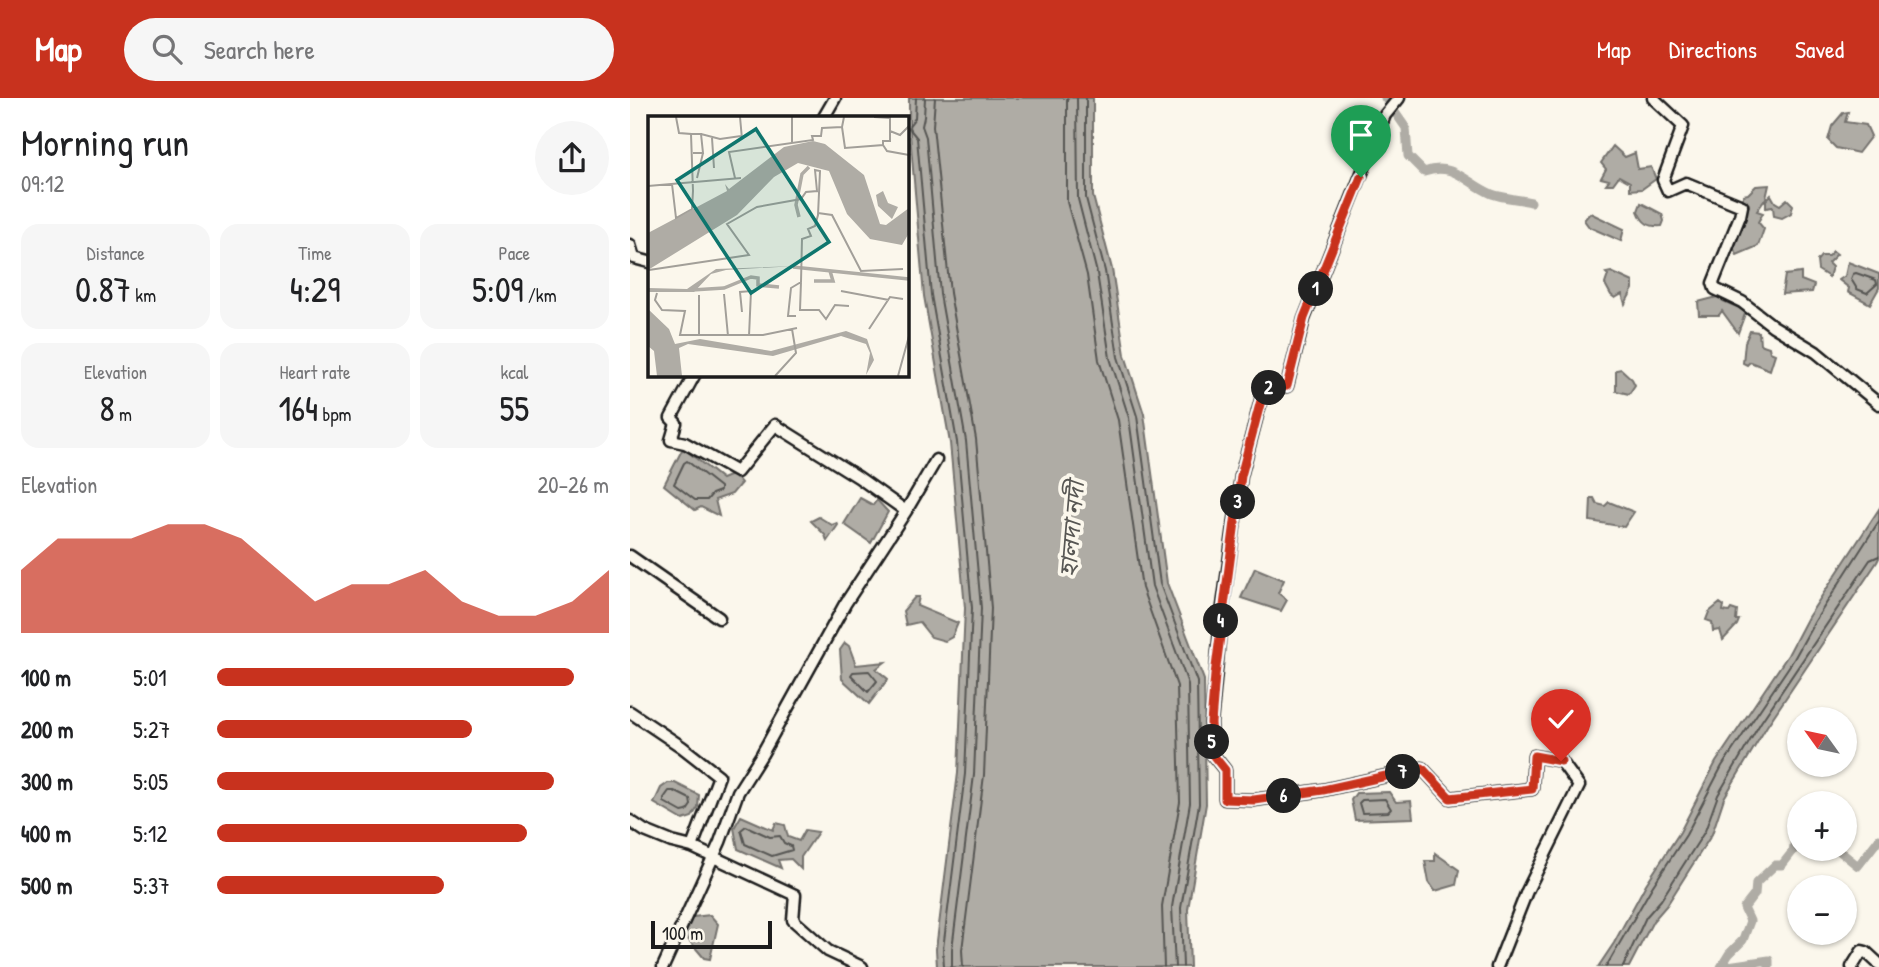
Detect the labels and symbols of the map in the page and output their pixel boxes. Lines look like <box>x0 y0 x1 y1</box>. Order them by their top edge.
pin <box>1331 105 1391 177</box>
inset map <box>648 116 908 376</box>
pin: 1 <box>1298 272 1334 306</box>
pin: 2 <box>1252 370 1286 406</box>
water label: হালদা নদী <box>1051 475 1092 578</box>
pin: 3 <box>1220 484 1256 520</box>
pin: 4 <box>1204 603 1238 638</box>
pin <box>1531 689 1591 761</box>
north arrow <box>1787 707 1857 777</box>
pin: 5 <box>1194 724 1230 760</box>
pin: 7 <box>1386 754 1420 790</box>
pin: 6 <box>1266 778 1302 814</box>
scale bar <box>651 918 772 950</box>

